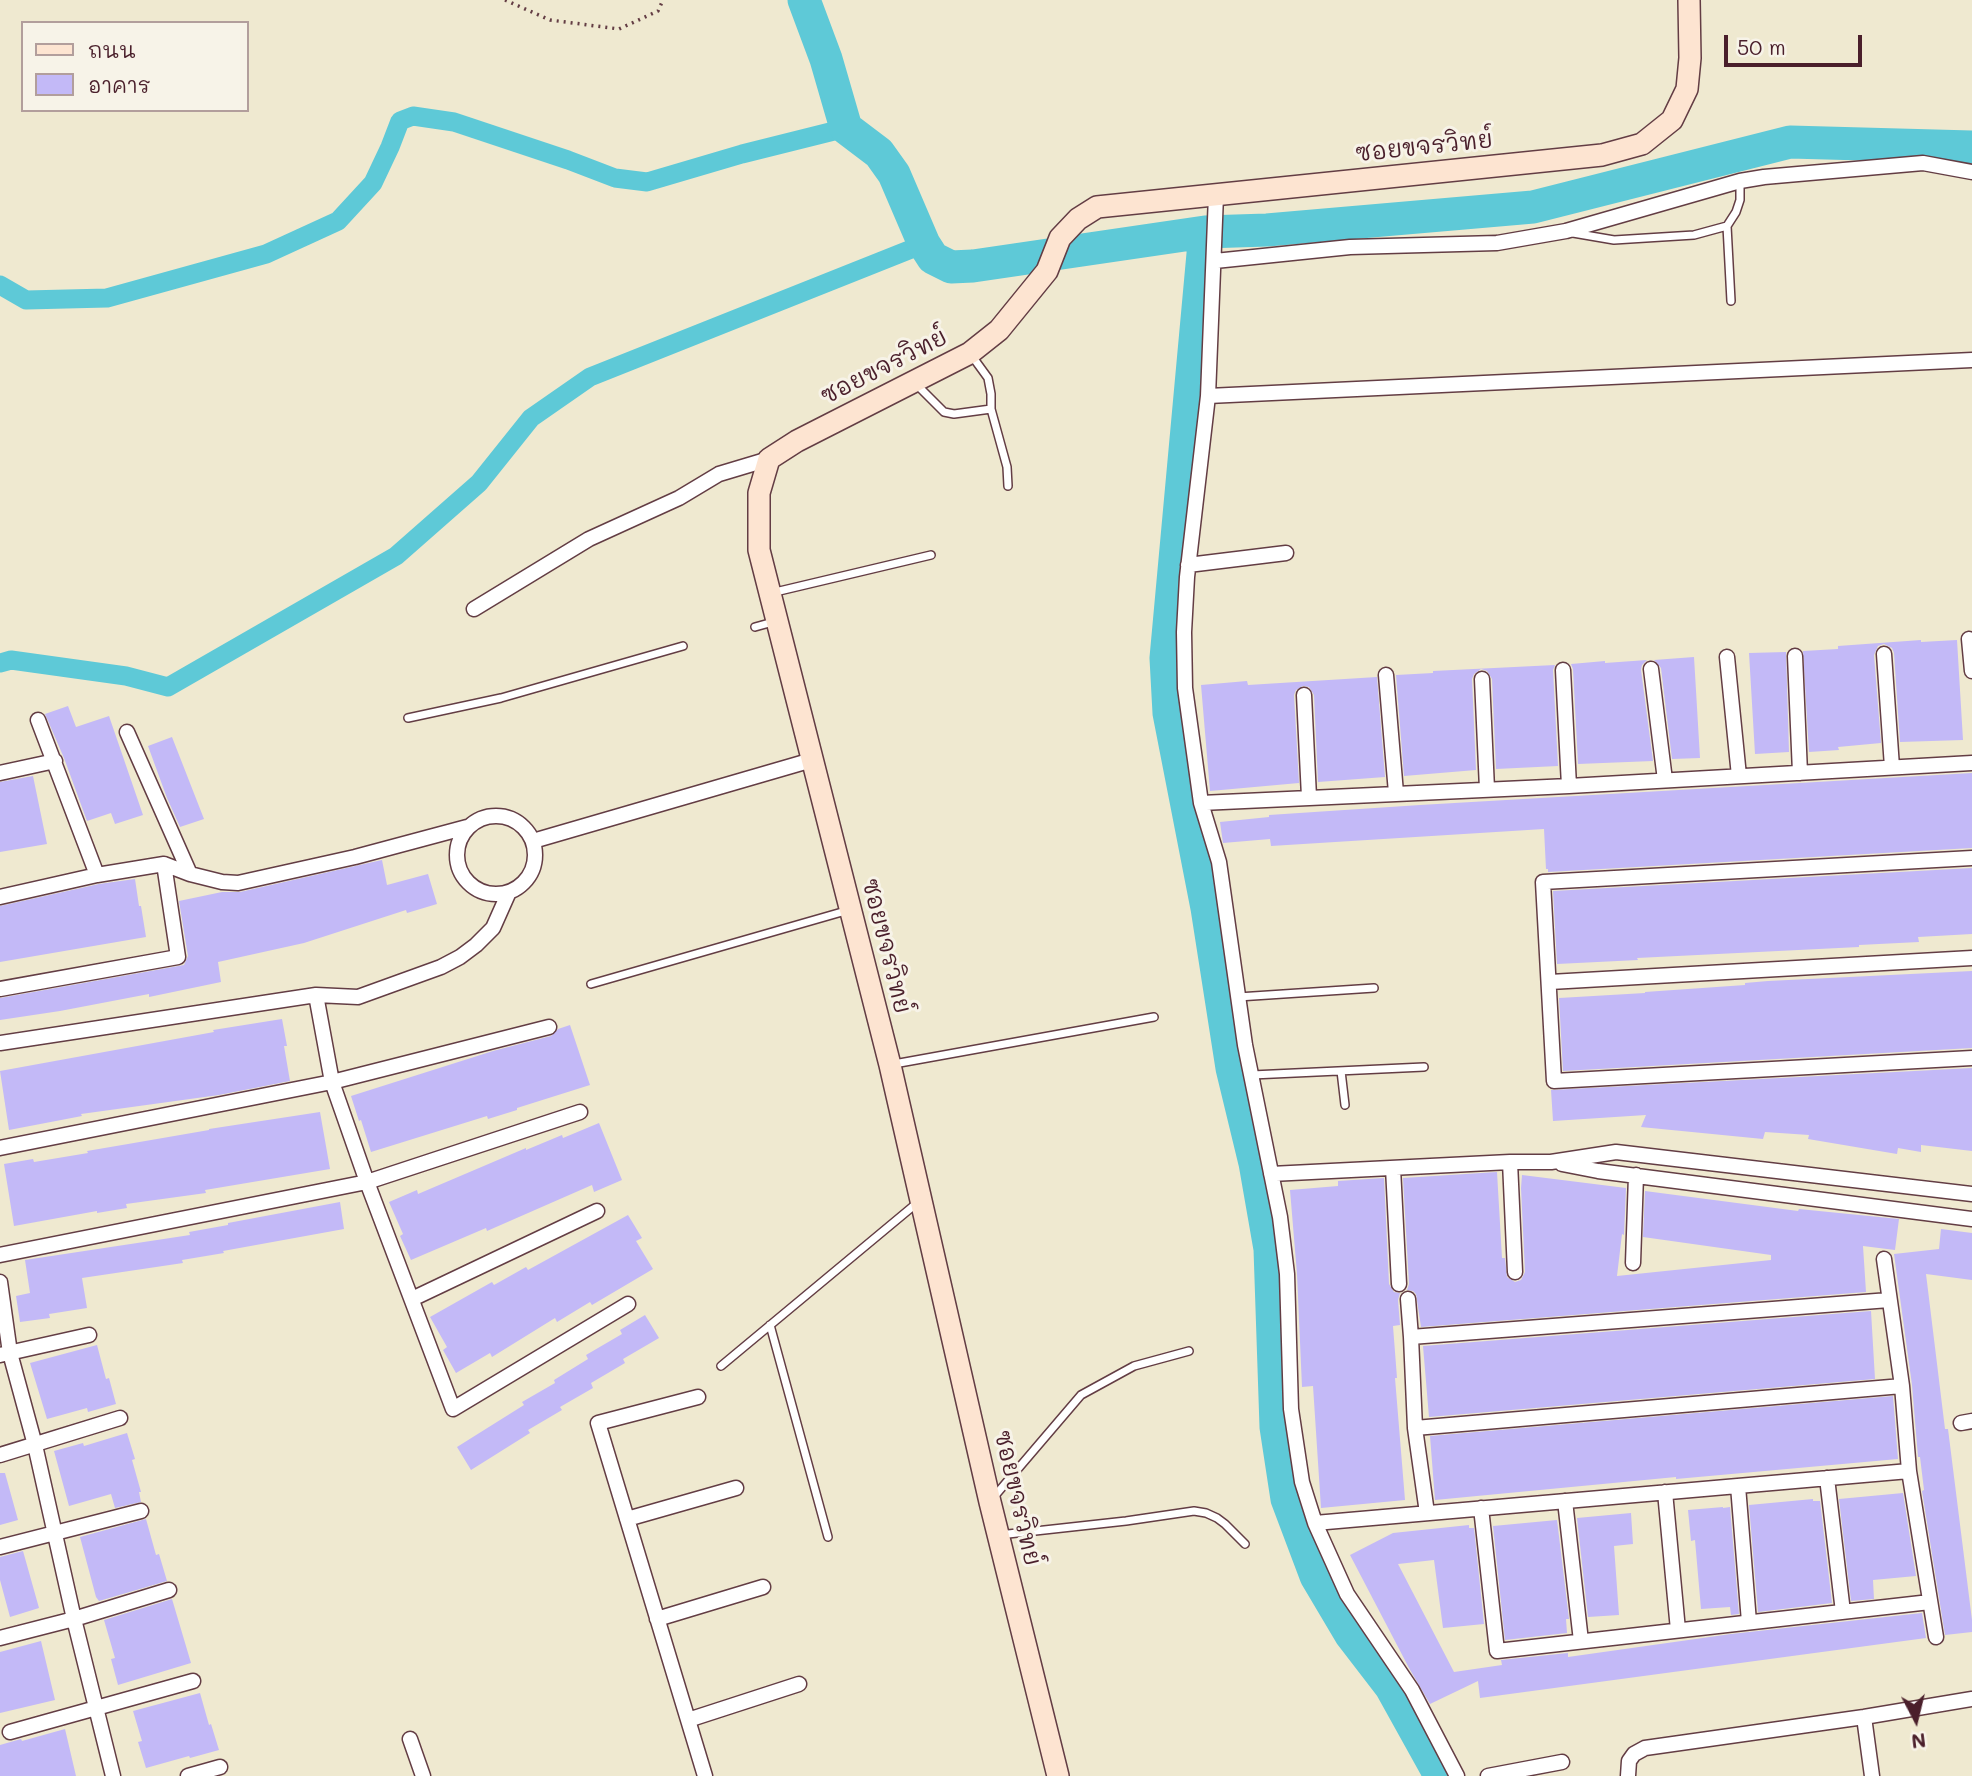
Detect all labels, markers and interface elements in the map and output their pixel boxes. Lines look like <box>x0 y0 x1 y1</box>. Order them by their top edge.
legend <box>21 21 248 112</box>
scale bar <box>1727 21 1865 65</box>
text: 50 m <box>1737 33 1786 60</box>
text: ถนน <box>88 36 136 63</box>
text: อาคาร <box>88 71 151 98</box>
street label: ซอยขจรวิทย์ <box>1354 125 1494 169</box>
street label: ซอยขจรวิทย์ <box>816 323 952 411</box>
street label: ซอยขจรวิทย์ <box>855 875 917 1017</box>
street label: ซอยขจรวิทย์ <box>987 1427 1047 1569</box>
north arrow <box>1881 1685 1951 1755</box>
text: N <box>1910 1728 1927 1755</box>

